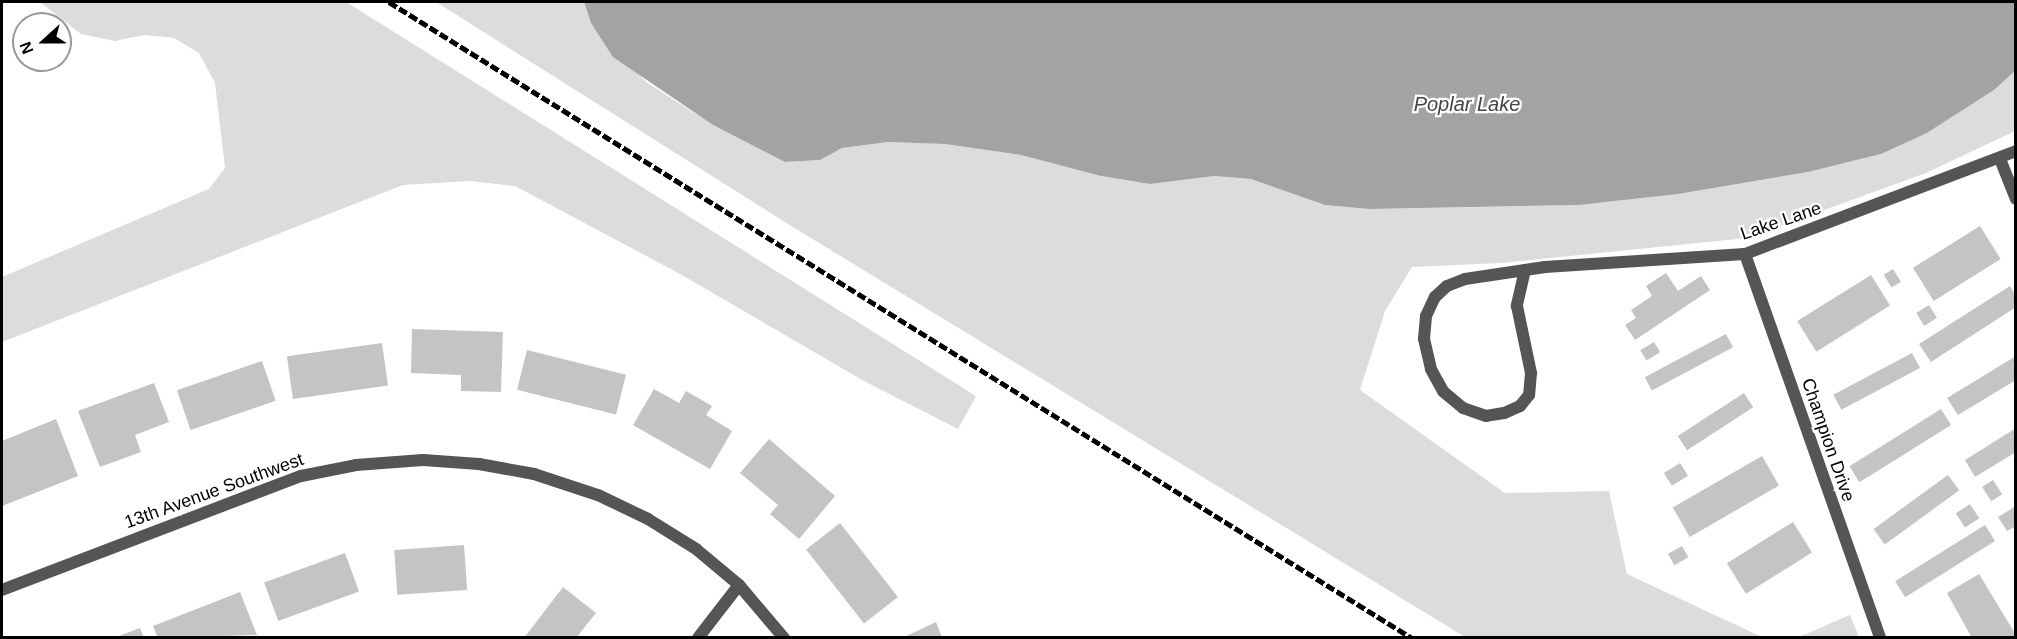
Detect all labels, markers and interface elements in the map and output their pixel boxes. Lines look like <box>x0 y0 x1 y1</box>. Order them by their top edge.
north arrow <box>12 12 72 72</box>
text: N <box>17 39 37 56</box>
water label: Poplar Lake <box>1414 92 1520 116</box>
street label: Lake Lane <box>1738 197 1824 245</box>
street label: Champion Drive <box>1797 375 1859 505</box>
street label: 13th Avenue Southwest <box>121 448 307 534</box>

